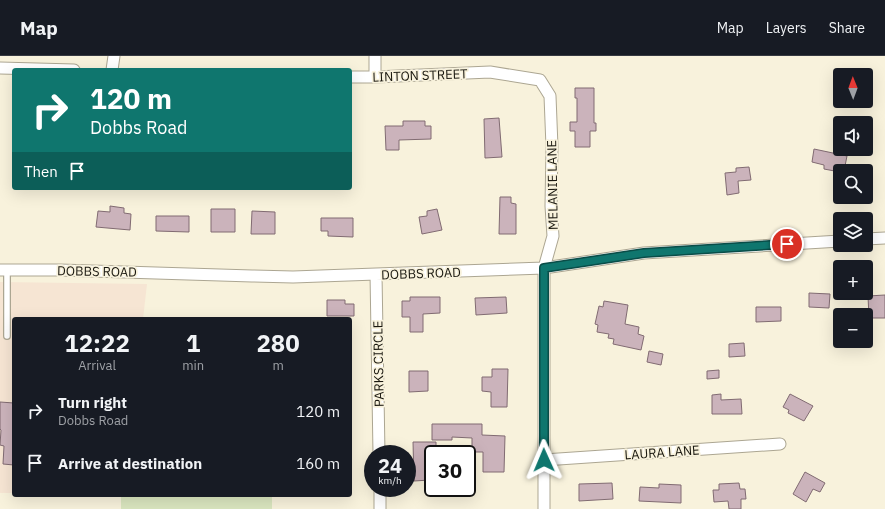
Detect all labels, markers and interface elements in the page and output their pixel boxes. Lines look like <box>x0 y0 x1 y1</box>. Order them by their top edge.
text: Map <box>20 16 58 40</box>
text: Map <box>717 19 744 37</box>
text: Layers <box>766 19 807 37</box>
text: Share <box>829 19 865 37</box>
street label: LINTON STREET <box>372 65 468 86</box>
north arrow <box>833 68 873 108</box>
map controls <box>833 68 873 348</box>
text: 120 m <box>90 80 172 117</box>
icon: right <box>24 84 76 136</box>
text: Dobbs Road <box>90 116 187 139</box>
button: sound <box>833 116 873 156</box>
street label: MELANIE LANE <box>543 140 562 230</box>
icon: arrive <box>66 160 88 182</box>
text: Then <box>24 162 58 181</box>
button: search <box>833 164 873 204</box>
button: layers <box>833 212 873 252</box>
pin <box>770 227 804 261</box>
icon: arrive <box>776 233 798 255</box>
button: + <box>833 260 873 300</box>
street label: DOBBS ROAD <box>57 262 137 281</box>
street label: DOBBS ROAD <box>381 264 461 283</box>
button: − <box>833 308 873 348</box>
street label: PARKS CIRCLE <box>369 321 388 407</box>
text: 12:22 <box>64 327 130 359</box>
text: 1 <box>186 327 200 359</box>
text: 280 <box>256 327 300 359</box>
text: Arrival <box>78 357 116 374</box>
text: min <box>182 357 204 374</box>
text: m <box>272 357 284 374</box>
text: Turn right <box>58 393 127 412</box>
icon: right <box>24 400 46 422</box>
text: 120 m <box>296 402 340 421</box>
text: Dobbs Road <box>58 412 128 429</box>
position arrow <box>523 439 565 481</box>
street label: LAURA LANE <box>624 441 700 464</box>
speed limit sign: 30 <box>424 445 476 497</box>
icon: arrive <box>24 452 46 474</box>
text: 24 <box>378 452 402 479</box>
text: Arrive at destination <box>58 454 202 473</box>
text: 160 m <box>296 454 340 473</box>
text: km/h <box>378 474 402 487</box>

